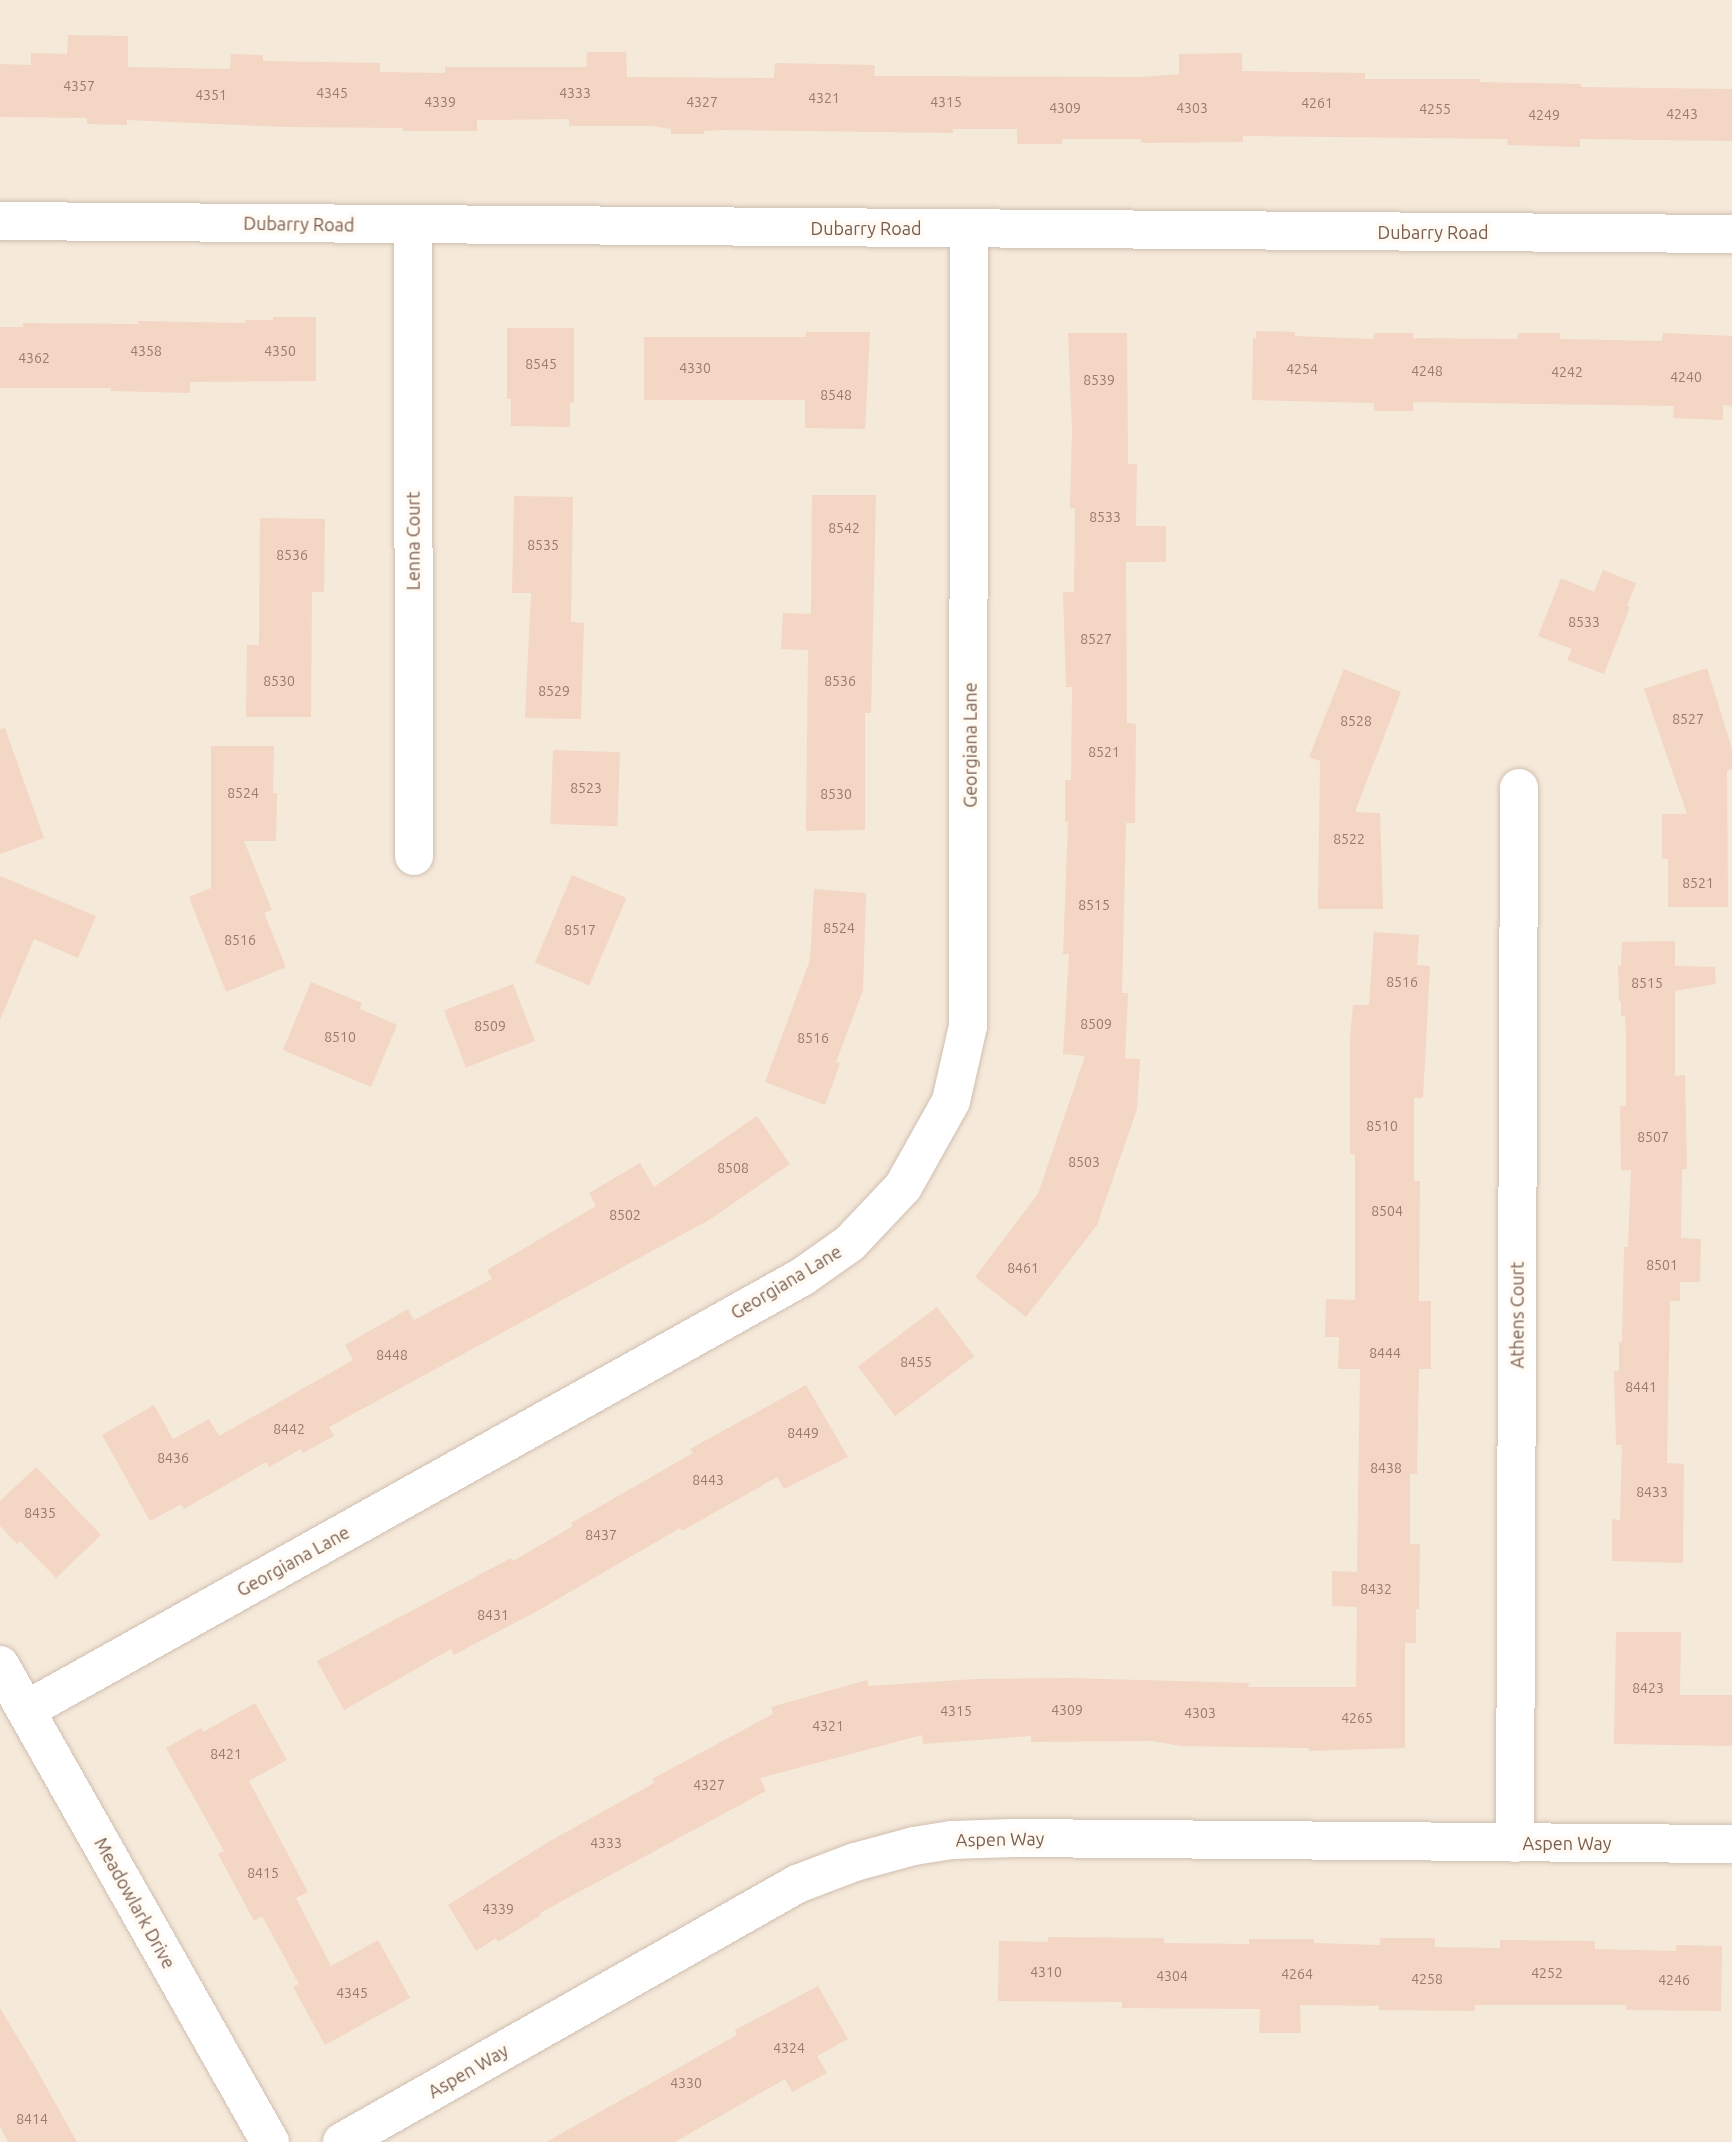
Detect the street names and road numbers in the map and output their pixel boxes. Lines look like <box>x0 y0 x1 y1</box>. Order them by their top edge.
street label: Dubarry Road <box>243 212 355 236</box>
street label: Dubarry Road <box>810 217 922 239</box>
street label: Dubarry Road <box>1377 221 1489 243</box>
street label: Lenna Court <box>402 492 424 590</box>
street label: Georgiana Lane <box>959 682 981 808</box>
street label: Georgiana Lane <box>727 1240 845 1324</box>
street label: Athens Court <box>1506 1262 1528 1368</box>
street label: Georgiana Lane <box>233 1521 353 1601</box>
street label: Aspen Way <box>955 1827 1045 1851</box>
street label: Aspen Way <box>1523 1832 1611 1854</box>
street label: Meadowlark Drive <box>90 1834 180 1972</box>
street label: Aspen Way <box>424 2039 512 2103</box>

